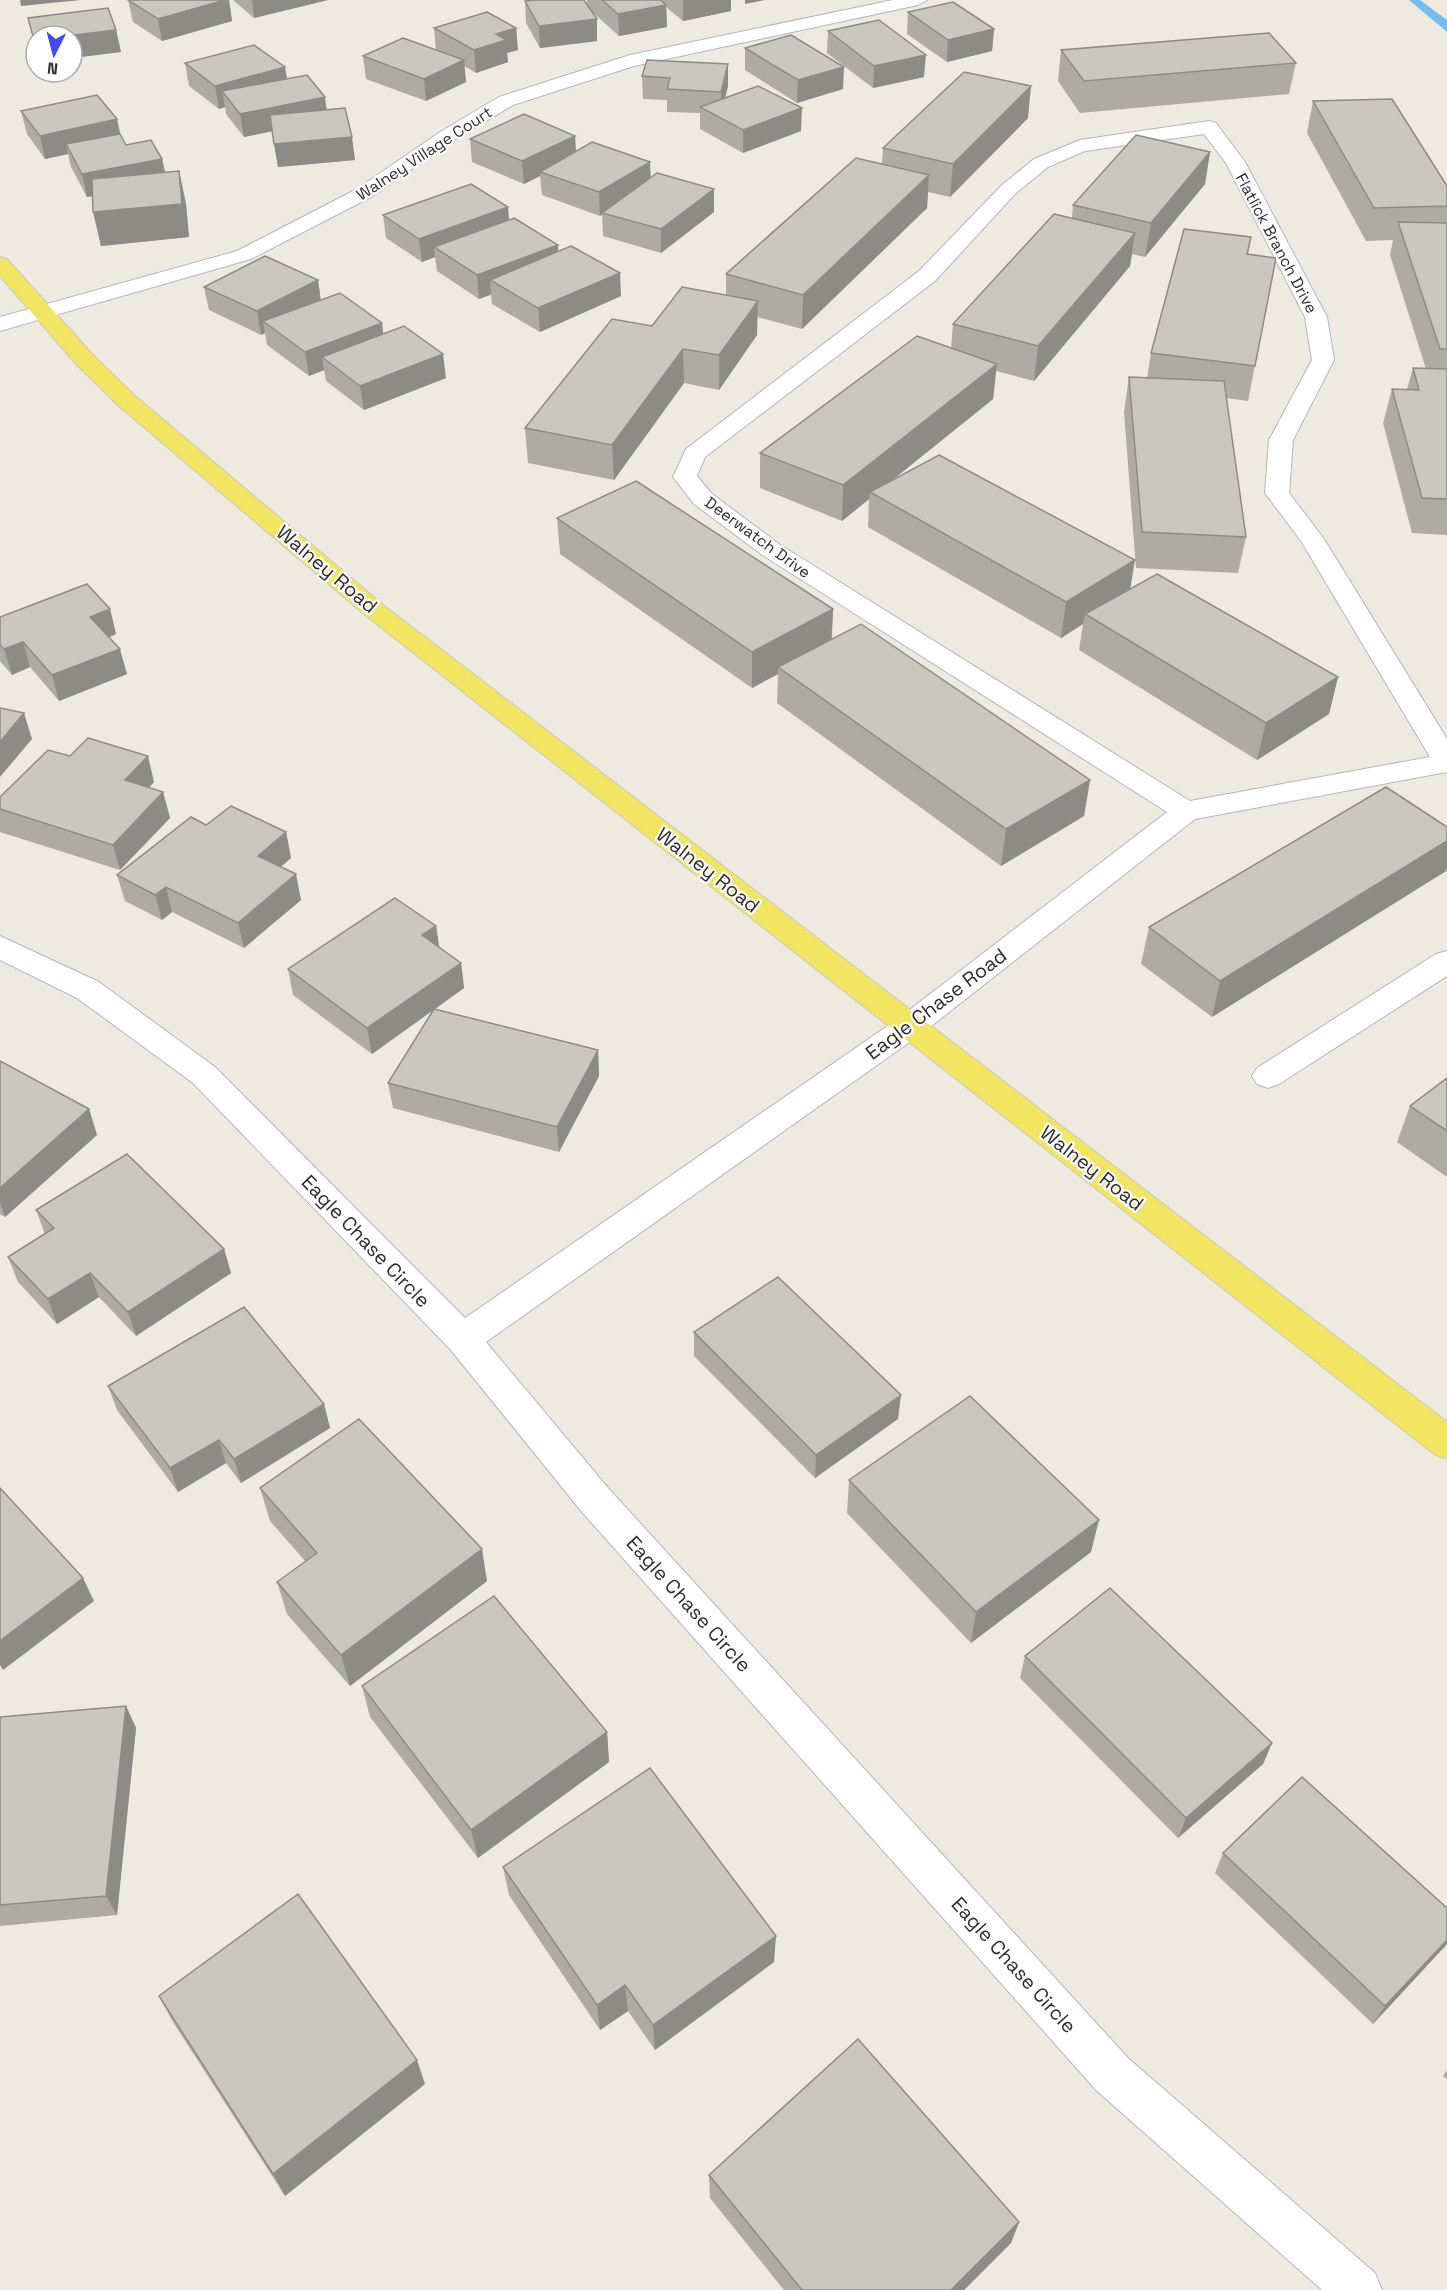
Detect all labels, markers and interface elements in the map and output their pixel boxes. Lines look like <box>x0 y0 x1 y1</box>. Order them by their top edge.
north arrow <box>24 24 84 84</box>
text: N <box>46 57 59 79</box>
street label: Walney Village Court <box>352 102 496 205</box>
street label: Flatlick Branch Drive <box>1231 169 1322 317</box>
street label: Deerwatch Drive <box>701 492 815 583</box>
street label: Walney Road <box>271 519 383 619</box>
street label: Walney Road <box>651 822 765 918</box>
street label: Eagle Chase Road <box>860 942 1012 1066</box>
street label: Walney Road <box>1035 1120 1149 1216</box>
street label: Eagle Chase Circle <box>296 1169 436 1313</box>
street label: Eagle Chase Circle <box>621 1530 757 1678</box>
street label: Eagle Chase Circle <box>946 1891 1082 2039</box>

